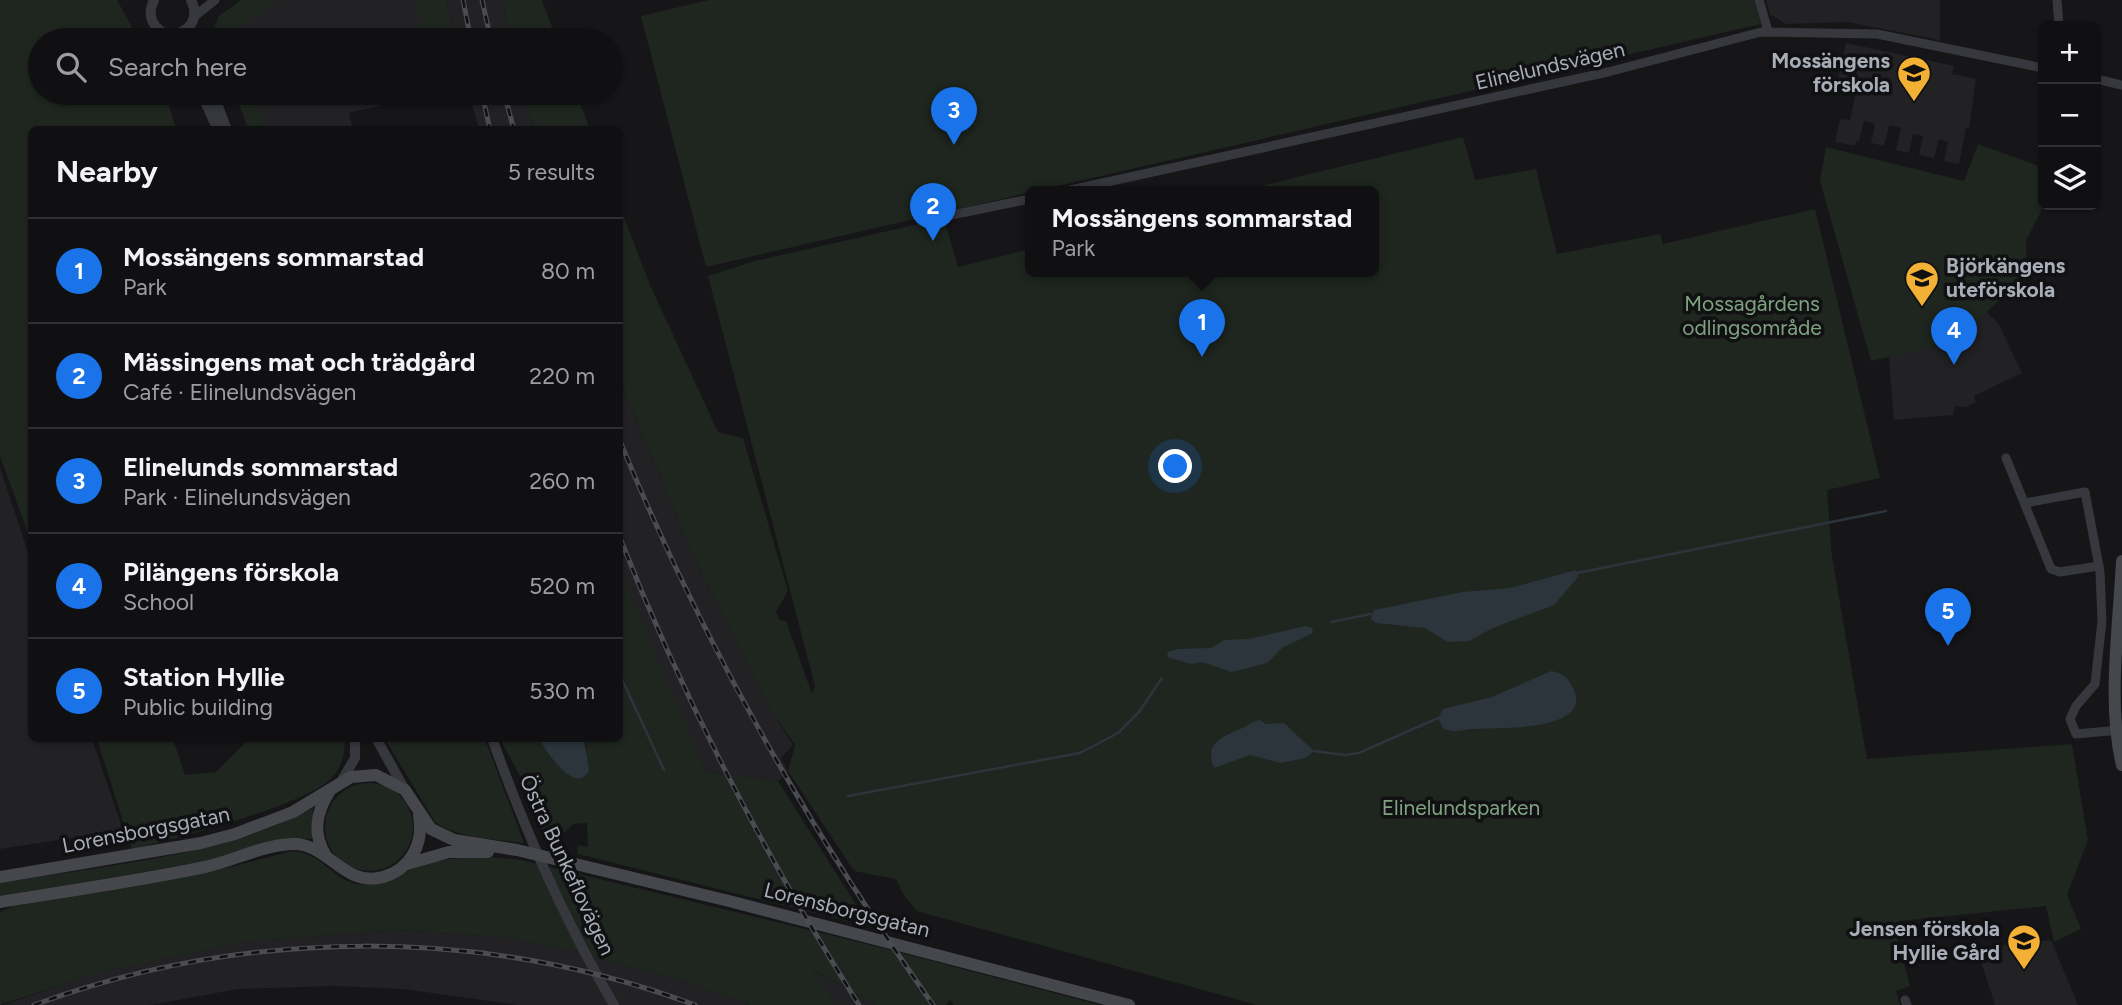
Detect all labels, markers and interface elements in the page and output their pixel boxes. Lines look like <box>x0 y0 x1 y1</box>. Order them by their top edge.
map controls <box>2038 21 2101 210</box>
button: + <box>2038 21 2101 84</box>
search box <box>28 28 623 105</box>
street label: Elinelundsvägen <box>1473 36 1627 95</box>
icon: search <box>52 48 90 86</box>
place label: Mossängens förskola <box>1771 48 1890 97</box>
text: Search here <box>108 51 247 83</box>
school or university icon: Mossängens förskola <box>1895 54 1933 103</box>
button: − <box>2038 84 2101 147</box>
pin: 3 <box>931 87 977 145</box>
button: layers <box>2038 147 2101 210</box>
text: Nearby <box>56 153 158 190</box>
text: 5 results <box>508 158 595 186</box>
pin: 2 <box>910 183 956 241</box>
popup <box>1025 186 1379 277</box>
text: Mossängens sommarstad <box>1051 202 1353 234</box>
text: Park <box>1051 234 1095 262</box>
text: Mossängens sommarstad <box>123 241 424 273</box>
place label: Björkängens uteförskola <box>1946 253 2066 302</box>
text: 1 <box>74 257 84 285</box>
text: 80 m <box>541 257 595 285</box>
school or university icon: Björkängens uteförskola <box>1903 259 1941 308</box>
text: Park <box>123 273 167 301</box>
park label: Mossagårdens odlingsområde <box>1682 291 1822 340</box>
pin: 1 <box>1179 299 1225 357</box>
pin: 4 <box>1931 307 1977 365</box>
text: Mässingens mat och trädgård <box>123 346 476 378</box>
text: 2 <box>72 362 86 390</box>
text: 220 m <box>529 362 595 390</box>
text: Café · Elinelundsvägen <box>123 378 356 406</box>
your location <box>1158 449 1192 483</box>
text: Elinelunds sommarstad <box>123 451 398 483</box>
text: 3 <box>73 467 85 495</box>
text: 260 m <box>529 467 595 495</box>
text: Park · Elinelundsvägen <box>123 483 351 511</box>
text: Pilängens förskola <box>123 556 339 588</box>
text: 4 <box>72 572 86 600</box>
text: 520 m <box>529 572 595 600</box>
text: School <box>123 588 194 616</box>
pin: 5 <box>1925 588 1971 646</box>
text: Station Hyllie <box>123 661 285 693</box>
text: 5 <box>72 677 86 705</box>
text: 530 m <box>529 677 595 705</box>
text: Public building <box>123 693 273 721</box>
street label: Östra Bunkeflovägen <box>515 771 620 959</box>
park label: Elinelundsparken <box>1382 795 1540 820</box>
street label: Lorensborgsgatan <box>60 801 232 858</box>
street label: Lorensborgsgatan <box>762 877 933 942</box>
place label: Jensen förskola Hyllie Gård <box>1849 916 2000 965</box>
school or university icon: Jensen förskola Hyllie Gård <box>2005 922 2043 971</box>

